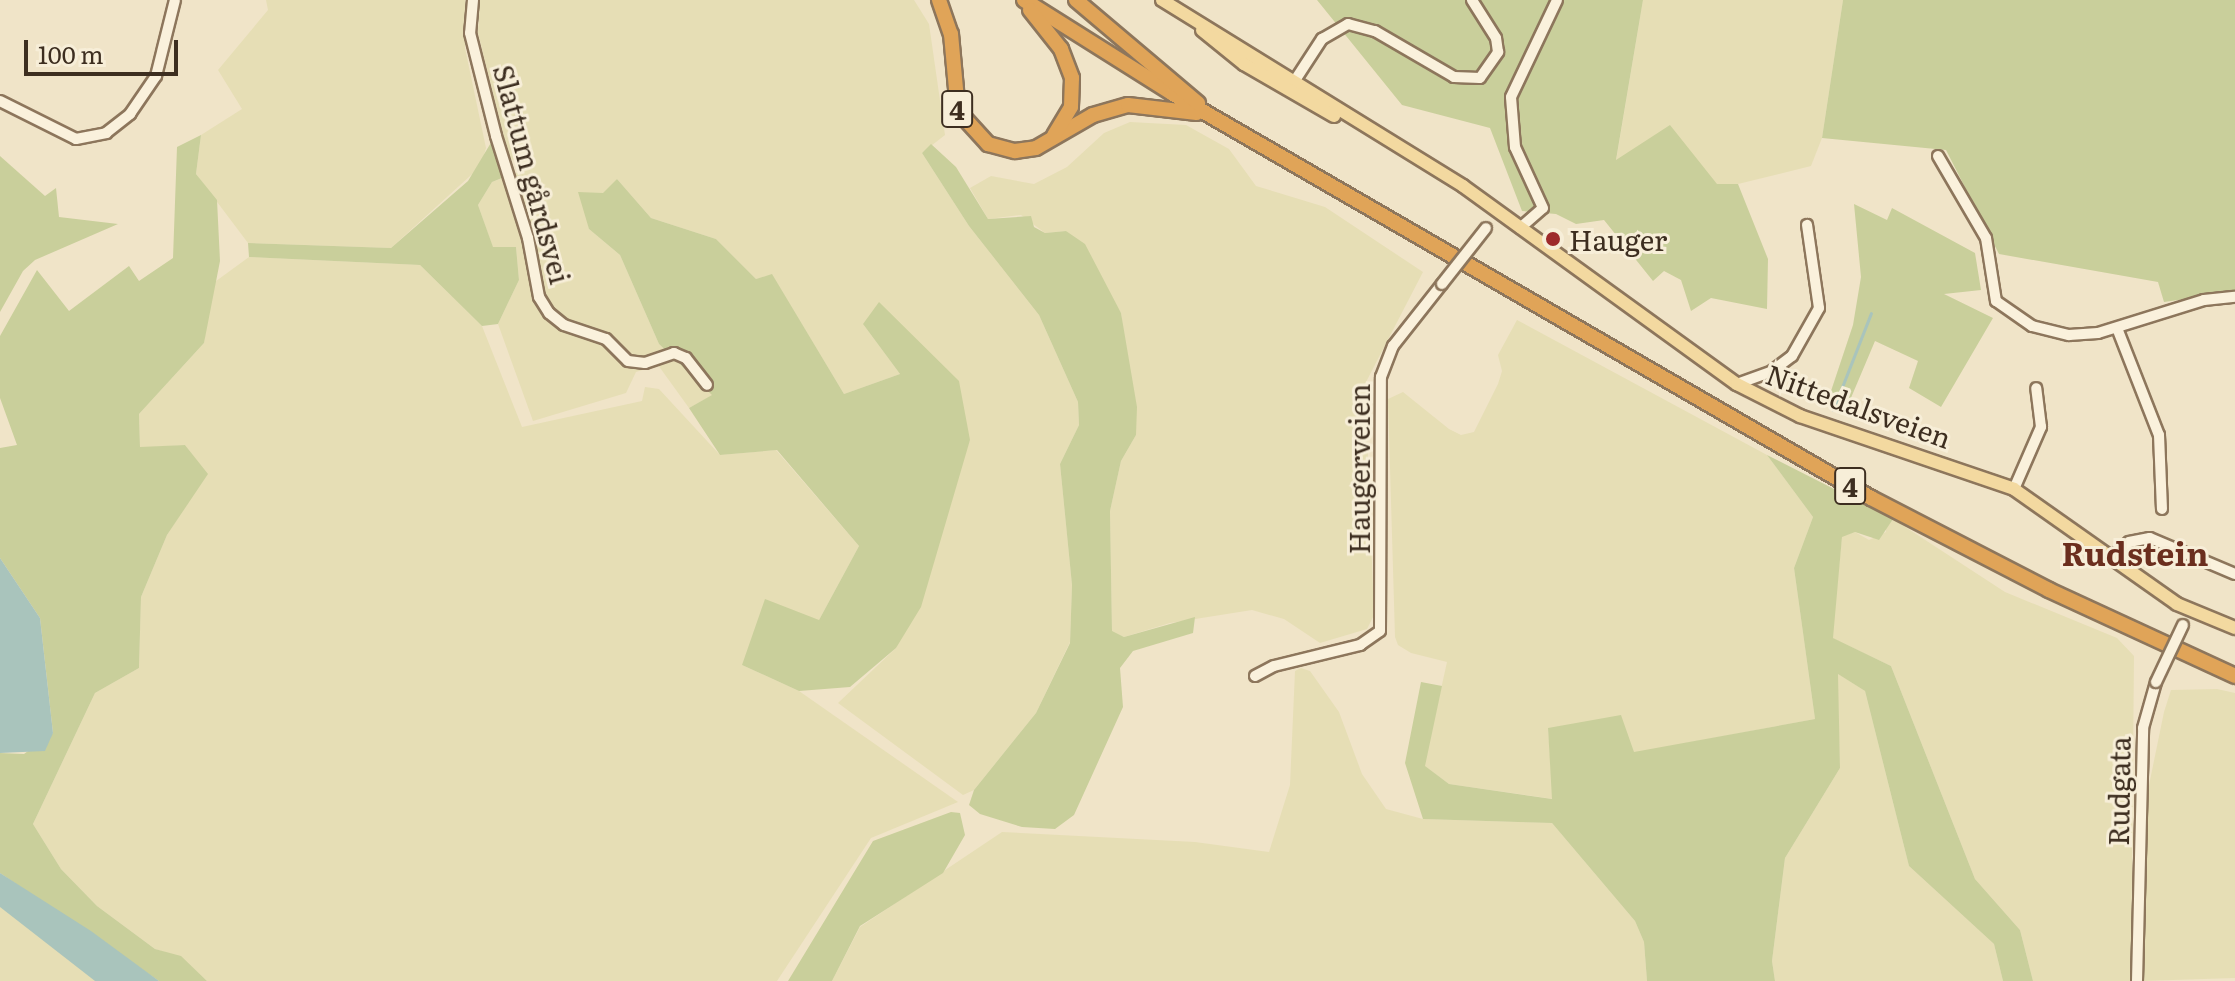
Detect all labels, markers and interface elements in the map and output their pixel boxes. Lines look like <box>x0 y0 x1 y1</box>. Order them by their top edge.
scale bar <box>28 24 182 74</box>
text: 100 m <box>38 36 104 71</box>
street label: Slattum gårdsvei <box>488 61 578 287</box>
road number: 4 <box>941 87 973 131</box>
place label: Hauger <box>1569 222 1667 256</box>
marker: Hauger <box>1544 230 1562 248</box>
street label: Nittedalsveien <box>1762 356 1956 454</box>
street label: Haugerveien <box>1341 384 1375 554</box>
road number: 4 <box>1834 464 1866 508</box>
district label: Rudstein <box>2062 533 2208 571</box>
street label: Rudgata <box>2100 736 2136 846</box>

